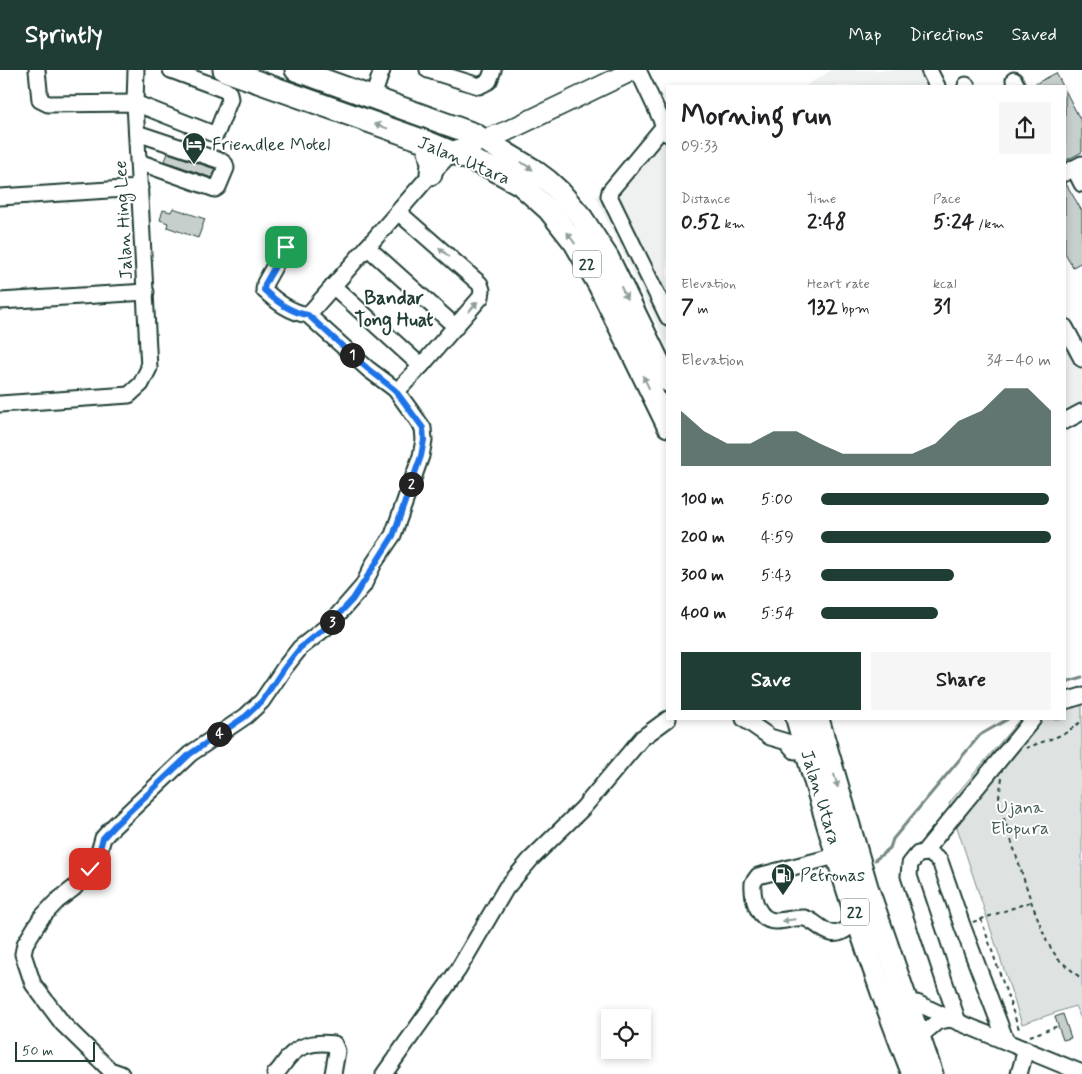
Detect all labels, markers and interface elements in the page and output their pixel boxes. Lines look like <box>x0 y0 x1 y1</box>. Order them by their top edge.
text: Sprintly <box>25 20 103 51</box>
text: Map <box>849 23 882 47</box>
text: Directions <box>910 23 984 47</box>
text: Saved <box>1012 23 1057 47</box>
text: Morning run <box>681 98 832 135</box>
button: share <box>999 102 1051 154</box>
one-way arrow <box>374 122 389 129</box>
hotel icon: Friendlee Motel <box>181 131 207 165</box>
street label: Jalan Utara <box>414 131 513 191</box>
place label: Friendlee Motel <box>212 133 330 157</box>
text: 09:33 <box>681 136 718 157</box>
street label: Jalan Hing Lee <box>109 160 140 280</box>
one-way arrow <box>520 161 533 171</box>
text: Distance <box>681 190 730 208</box>
text: Time <box>807 190 836 208</box>
text: Pace <box>933 190 961 208</box>
text: 0.52 <box>681 208 721 236</box>
text: 2:48 <box>807 208 847 236</box>
text: 5:24 <box>933 208 974 236</box>
text: km <box>721 215 745 233</box>
text: /km <box>974 215 1005 233</box>
pin <box>265 226 307 268</box>
one-way arrow <box>566 232 577 245</box>
icon: arrive <box>272 233 300 261</box>
one-way arrow <box>438 246 450 258</box>
road number: 22 <box>573 250 601 278</box>
text: Elevation <box>681 275 736 293</box>
text: Heart rate <box>807 275 870 293</box>
text: kcal <box>933 275 957 293</box>
one-way arrow <box>620 285 629 300</box>
district label: Bandar Tong Huat <box>355 286 433 336</box>
text: 7 <box>681 293 694 321</box>
text: 132 <box>807 293 838 321</box>
text: 31 <box>933 293 952 321</box>
text: m <box>694 300 709 318</box>
text: bpm <box>838 300 870 318</box>
one-way arrow <box>467 301 479 313</box>
pin: 1 <box>340 342 364 368</box>
text: 1 <box>349 346 356 364</box>
text: Elevation <box>681 350 744 371</box>
text: 34–40 m <box>986 350 1051 371</box>
one-way arrow <box>642 375 650 389</box>
pin: 2 <box>398 472 424 496</box>
text: 2 <box>408 475 415 493</box>
text: 100 m <box>681 489 724 510</box>
text: 5:00 <box>761 489 793 510</box>
text: 200 m <box>681 527 725 548</box>
text: 4:59 <box>761 527 794 548</box>
text: 300 m <box>681 565 724 586</box>
text: 5:43 <box>761 565 791 586</box>
text: 400 m <box>681 603 726 624</box>
text: 5:54 <box>761 603 794 624</box>
pin: 3 <box>320 610 344 634</box>
text: 3 <box>329 613 336 631</box>
button: Save <box>681 652 861 710</box>
button: Share <box>871 652 1051 710</box>
pin: 4 <box>206 722 232 746</box>
text: 4 <box>215 725 224 743</box>
street label: Jalan Utara <box>794 747 846 848</box>
one-way arrow <box>833 774 841 789</box>
park label: Ujana Elopura <box>991 796 1049 841</box>
pin <box>69 848 111 890</box>
icon: check <box>76 855 104 883</box>
fuel station icon: Petronas <box>770 862 796 896</box>
place label: Petronas <box>800 864 865 888</box>
road number: 22 <box>841 899 869 926</box>
one-way arrow <box>781 916 797 924</box>
map controls <box>601 1009 651 1059</box>
button: locate <box>601 1009 651 1059</box>
scale bar <box>15 1039 95 1062</box>
text: 50 m <box>22 1042 53 1060</box>

